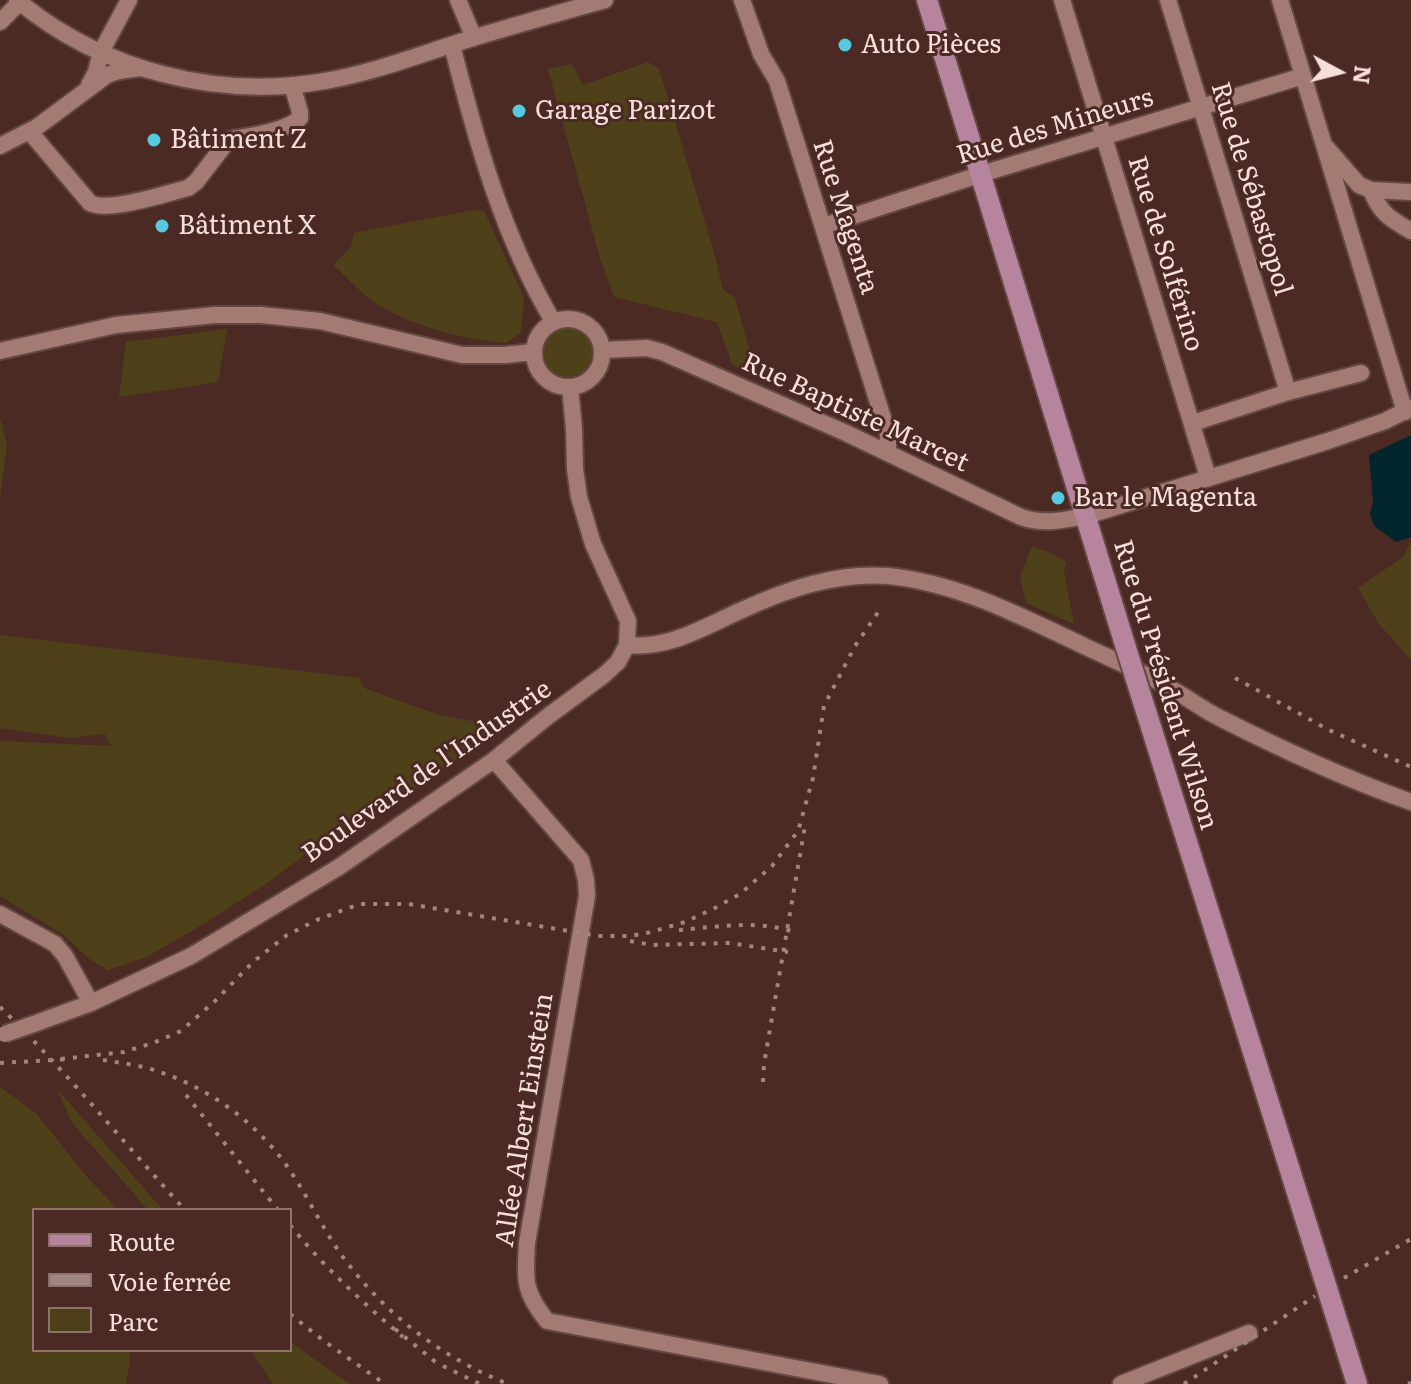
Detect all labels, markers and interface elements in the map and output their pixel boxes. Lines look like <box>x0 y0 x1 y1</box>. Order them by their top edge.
place label: Auto Pièces <box>861 29 1001 61</box>
north arrow <box>1299 32 1379 112</box>
marker: Auto Pièces <box>836 36 854 54</box>
text: N <box>1346 64 1381 86</box>
street label: Rue de Sébastopol <box>1204 79 1298 299</box>
street label: Rue des Mineurs <box>953 82 1157 172</box>
place label: Garage Parizot <box>535 95 716 127</box>
marker: Garage Parizot <box>510 102 528 120</box>
place label: Bâtiment Z <box>170 124 307 156</box>
marker: Bâtiment Z <box>145 131 163 149</box>
street label: Rue Magenta <box>805 136 885 298</box>
street label: Rue de Solférino <box>1120 153 1210 355</box>
place label: Bâtiment X <box>178 210 316 242</box>
marker: Bâtiment X <box>153 217 171 235</box>
street label: Rue Baptiste Marcet <box>737 347 973 479</box>
place label: Bar le Magenta <box>1074 482 1257 514</box>
marker: Bar le Magenta <box>1049 489 1067 507</box>
street label: Rue du Président Wilson <box>1106 536 1224 834</box>
street label: Boulevard de l'Industrie <box>296 674 558 870</box>
street label: Allée Albert Einstein <box>490 991 560 1249</box>
legend <box>32 1208 292 1352</box>
text: Route <box>108 1223 175 1258</box>
text: Voie ferrée <box>108 1263 231 1298</box>
text: Parc <box>108 1303 158 1338</box>

